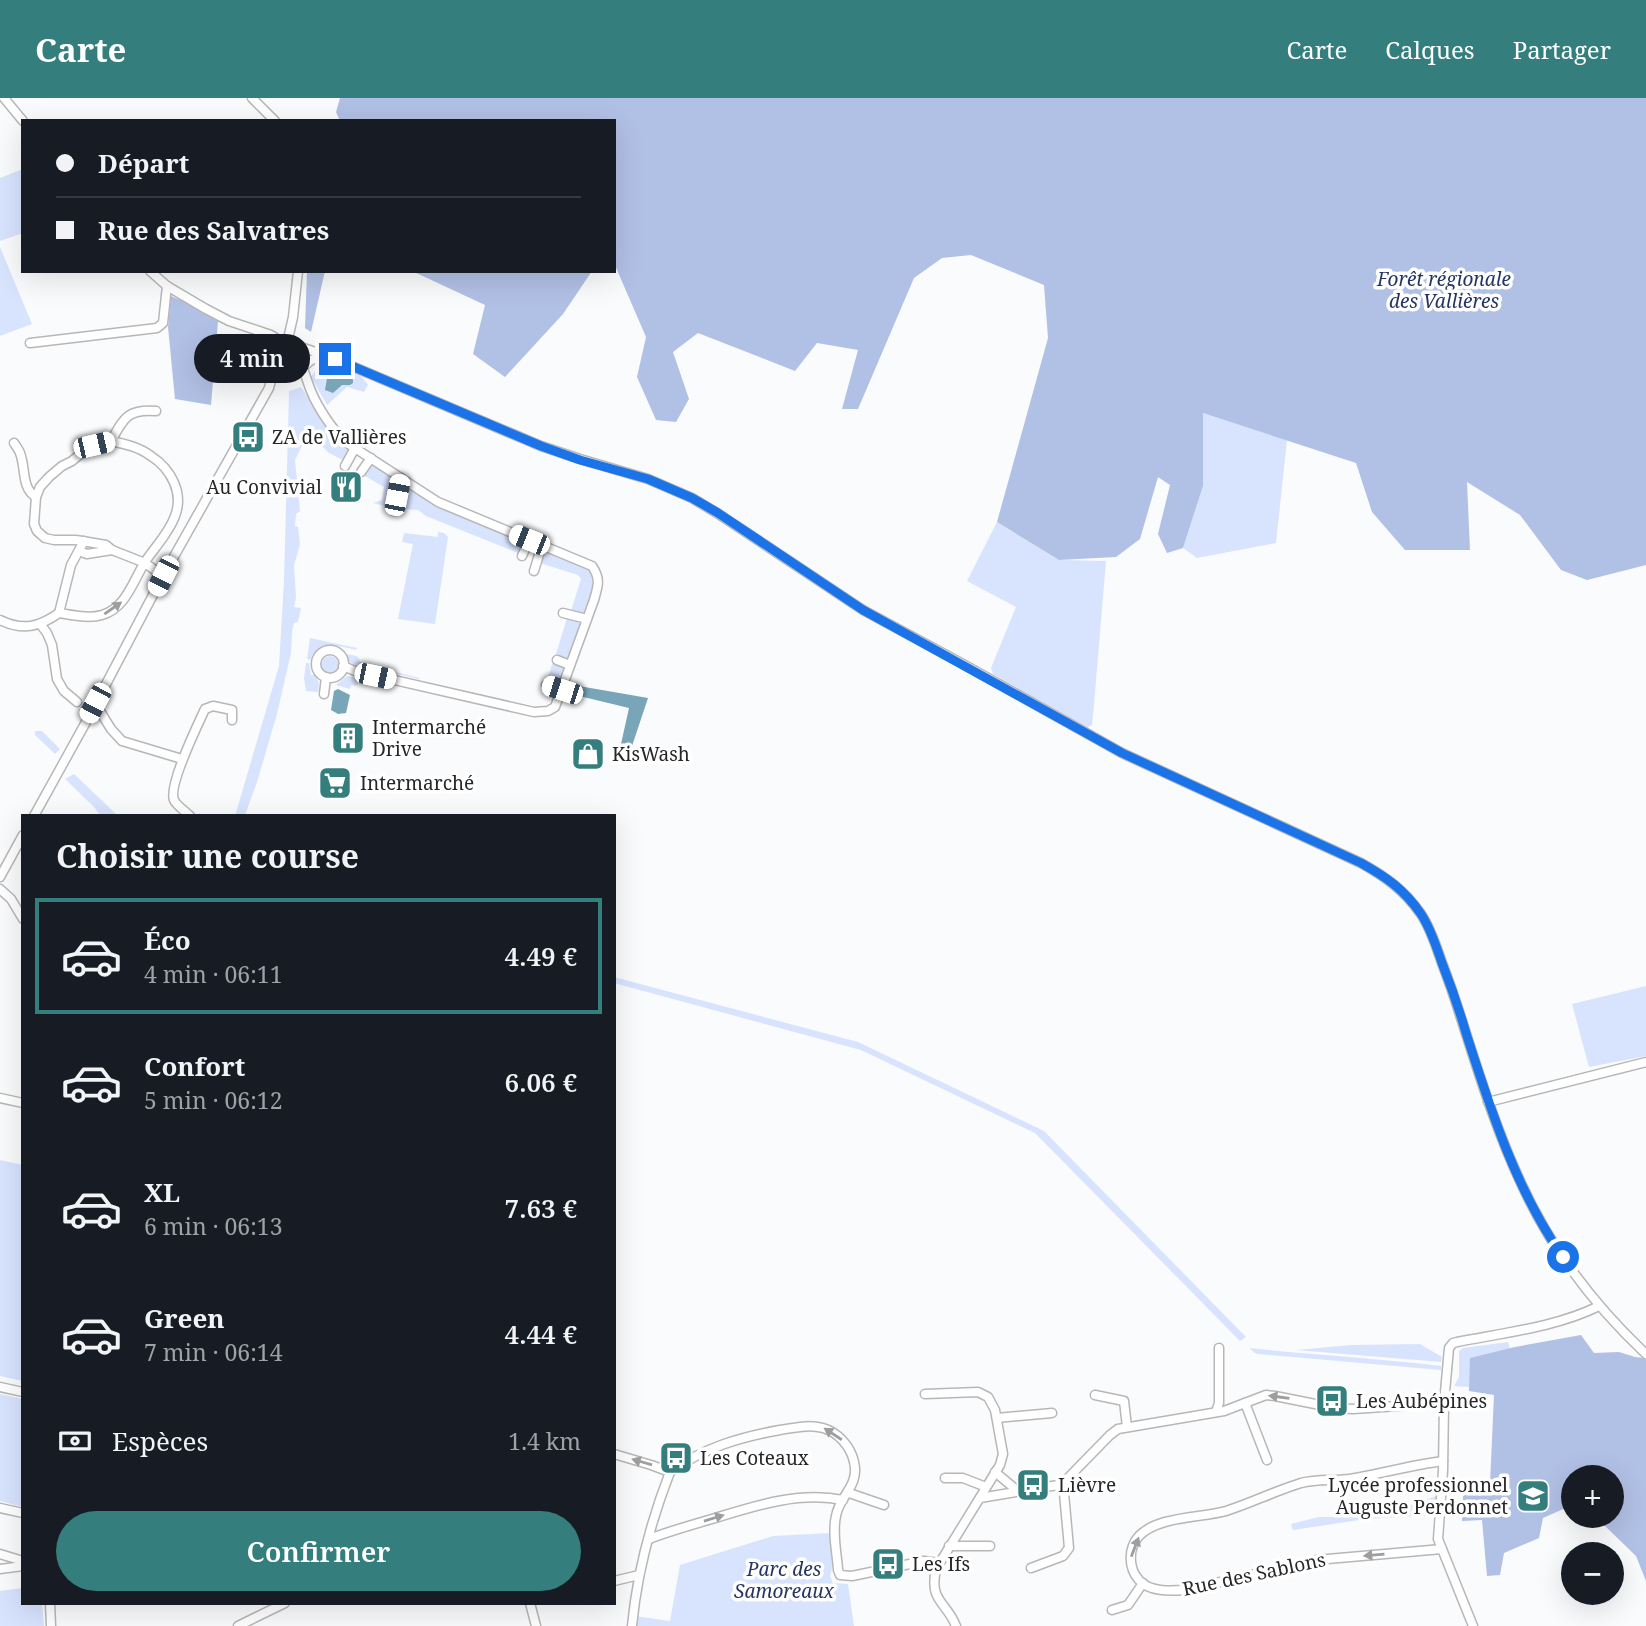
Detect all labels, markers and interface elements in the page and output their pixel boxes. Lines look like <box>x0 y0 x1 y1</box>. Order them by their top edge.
text: Carte <box>35 27 126 72</box>
text: Carte <box>1287 33 1347 66</box>
text: Calques <box>1385 33 1475 66</box>
text: Partager <box>1513 33 1611 66</box>
text: Départ <box>98 145 189 181</box>
text: Rue des Salvatres <box>98 212 329 248</box>
park label: Forêt régionale des Vallières <box>1376 266 1511 314</box>
callout: 4 min <box>195 334 310 384</box>
text: 4 min <box>220 342 284 374</box>
route end <box>319 343 351 375</box>
bus stop icon: ZA de Vallières <box>229 418 267 456</box>
place label: ZA de Vallières <box>272 424 406 450</box>
car <box>72 430 117 460</box>
restaurant icon: Au Convivial <box>327 468 365 506</box>
car <box>383 472 412 518</box>
place label: Au Convivial <box>206 474 322 500</box>
car <box>506 522 553 558</box>
car <box>145 553 182 599</box>
one-way arrow <box>104 601 122 615</box>
car <box>353 661 398 691</box>
car <box>539 674 586 706</box>
car <box>76 680 115 726</box>
place label: Intermarché Drive <box>372 714 486 762</box>
building icon: Intermarché Drive <box>329 719 367 757</box>
shop icon: KisWash <box>569 735 607 773</box>
place label: KisWash <box>612 741 690 767</box>
supermarket icon: Intermarché <box>316 764 354 802</box>
place label: Intermarché <box>360 770 474 796</box>
text: Choisir une course <box>56 834 359 877</box>
text: Éco <box>144 922 191 958</box>
icon: car <box>60 925 123 988</box>
text: 4.49 € <box>505 938 577 974</box>
text: 4 min · 06:11 <box>144 958 282 990</box>
text: Confort <box>144 1048 245 1084</box>
icon: car <box>60 1051 123 1114</box>
text: 6.06 € <box>505 1064 577 1100</box>
text: 5 min · 06:12 <box>144 1084 282 1116</box>
text: XL <box>144 1174 180 1210</box>
icon: car <box>60 1177 123 1240</box>
text: 7.63 € <box>505 1190 577 1226</box>
text: 6 min · 06:13 <box>144 1210 282 1242</box>
route start <box>1547 1241 1579 1273</box>
text: Green <box>144 1300 225 1336</box>
icon: car <box>60 1303 123 1366</box>
text: 4.44 € <box>505 1316 577 1352</box>
text: 7 min · 06:14 <box>144 1336 282 1368</box>
bus stop icon: Les Aubépines <box>1313 1382 1351 1420</box>
place label: Les Aubépines <box>1356 1388 1487 1414</box>
one-way arrow <box>1268 1391 1290 1402</box>
icon: cash <box>56 1422 94 1460</box>
text: Espèces <box>112 1423 208 1459</box>
text: 1.4 km <box>508 1425 581 1457</box>
one-way arrow <box>823 1428 843 1441</box>
bus stop icon: Les Coteaux <box>657 1439 695 1477</box>
place label: Les Coteaux <box>700 1445 809 1471</box>
one-way arrow <box>632 1457 653 1467</box>
map controls <box>1561 1465 1624 1605</box>
button: + <box>1561 1465 1624 1528</box>
bus stop icon: Lièvre <box>1014 1466 1052 1504</box>
place label: Lièvre <box>1058 1472 1116 1498</box>
place label: Lycée professionnel Auguste Perdonnet <box>1328 1472 1508 1520</box>
school or university icon: Lycée professionnel Auguste Perdonnet <box>1514 1477 1552 1515</box>
button: Confirmer <box>56 1511 581 1591</box>
one-way arrow <box>704 1513 725 1523</box>
one-way arrow <box>1130 1536 1141 1557</box>
button: − <box>1561 1542 1624 1605</box>
bus stop icon: Les Ifs <box>869 1545 907 1583</box>
street label: Rue des Sablons <box>1180 1546 1328 1602</box>
one-way arrow <box>1362 1550 1384 1561</box>
place label: Les Ifs <box>912 1551 970 1577</box>
park label: Parc des Samoreaux <box>734 1556 835 1604</box>

